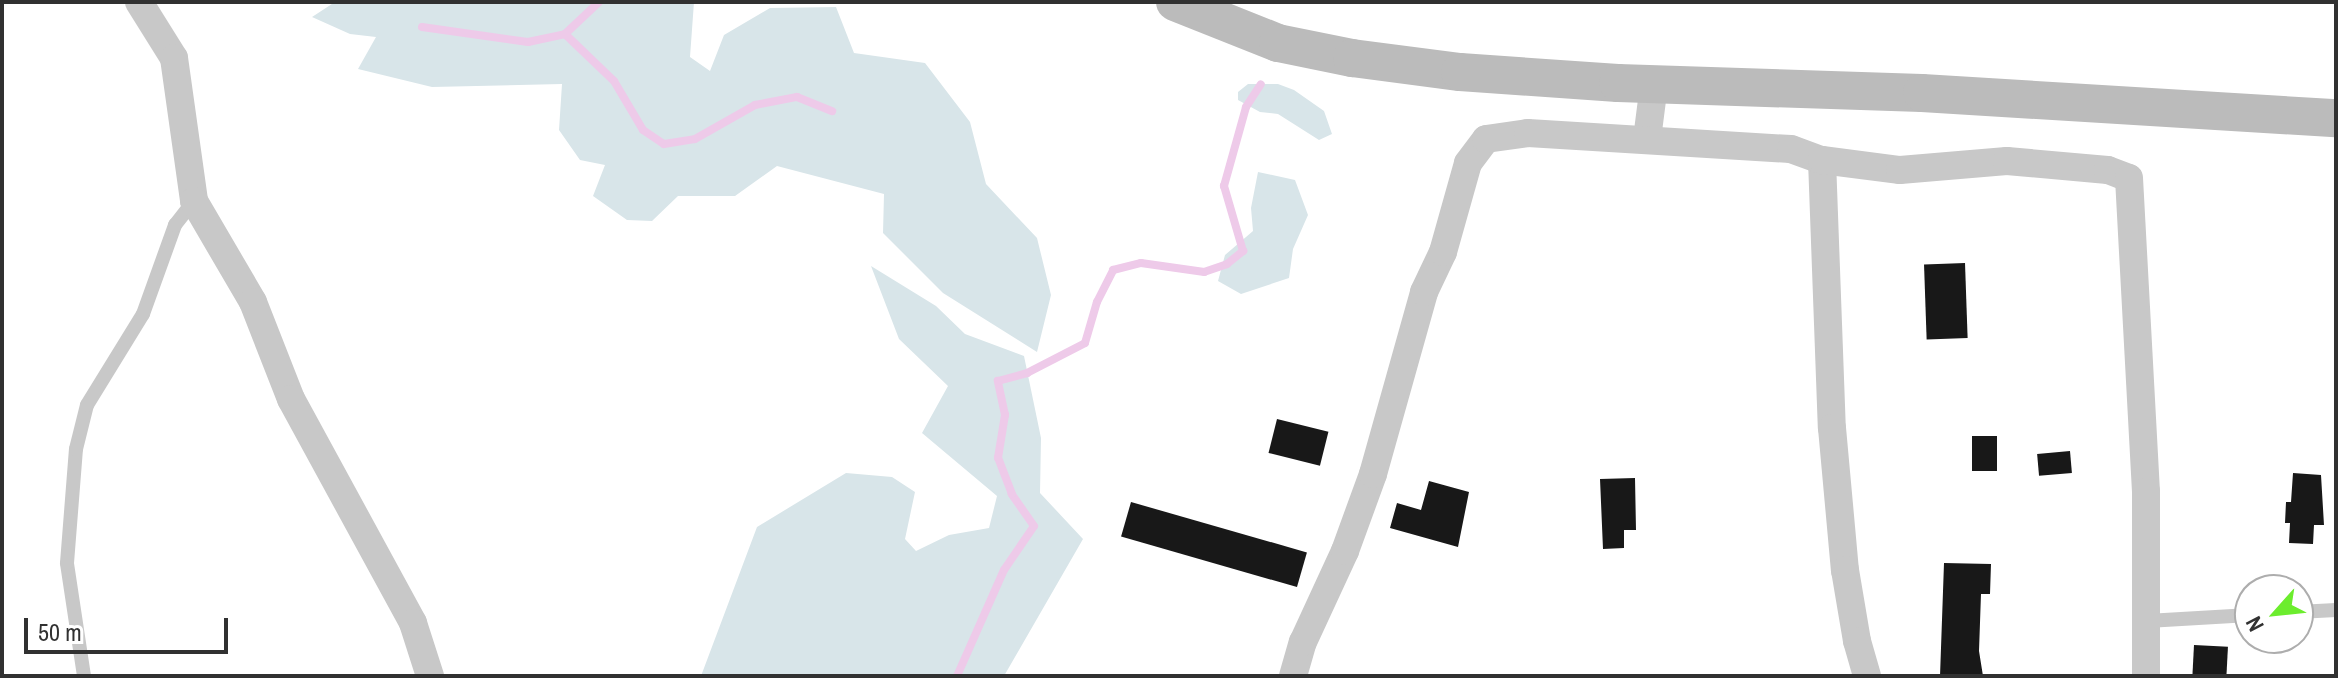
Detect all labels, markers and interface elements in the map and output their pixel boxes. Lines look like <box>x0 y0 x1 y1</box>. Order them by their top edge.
north arrow <box>2234 574 2314 654</box>
scale bar <box>28 602 232 652</box>
text: N <box>2238 611 2271 637</box>
text: 50 m <box>38 616 82 648</box>

